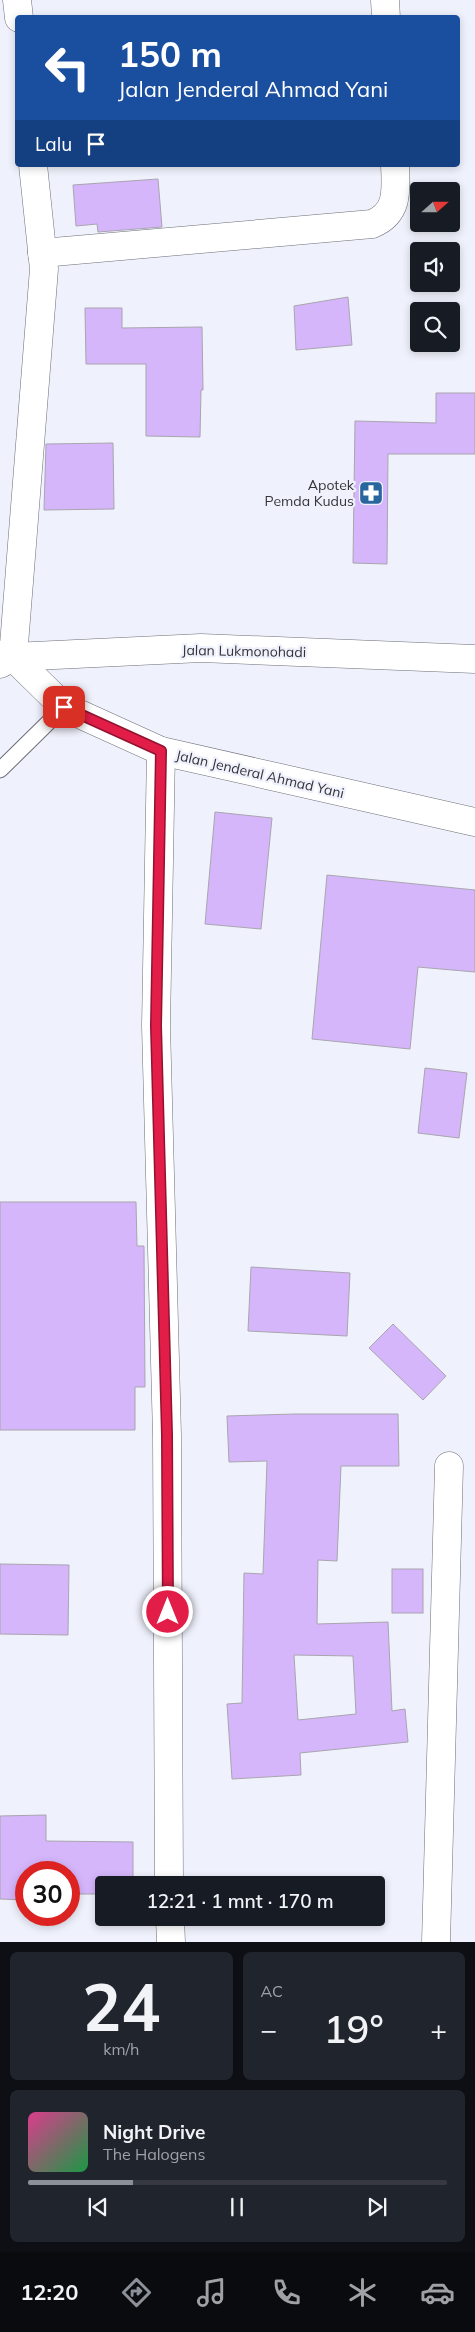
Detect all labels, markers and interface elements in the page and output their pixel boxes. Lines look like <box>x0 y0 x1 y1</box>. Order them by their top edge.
text: 150 m <box>118 32 222 76</box>
icon: left <box>35 35 100 100</box>
text: Jalan Jenderal Ahmad Yani <box>118 75 388 103</box>
icon: arrive <box>82 130 110 158</box>
text: Lalu <box>35 132 72 156</box>
north arrow <box>410 182 460 232</box>
map controls <box>410 182 460 352</box>
button: sound <box>410 242 460 292</box>
button: search <box>410 302 460 352</box>
place label: Apotek Pemda Kudus <box>265 476 355 510</box>
pharmacy icon: Apotek Pemda Kudus <box>358 480 384 506</box>
street label: Jalan Lukmonohadi <box>182 641 306 661</box>
pin <box>43 686 85 728</box>
icon: arrive <box>50 693 78 721</box>
street label: Jalan Jenderal Ahmad Yani <box>174 746 346 802</box>
position arrow <box>141 1585 193 1637</box>
speed limit sign: 30 <box>15 1861 80 1926</box>
text: 12:21 · 1 mnt · 170 m <box>146 1889 334 1913</box>
text: 24 <box>82 1966 160 2047</box>
text: AC <box>261 1981 283 2001</box>
text: 19° <box>324 2005 384 2053</box>
text: − <box>261 2012 277 2047</box>
text: + <box>430 2012 447 2047</box>
text: km/h <box>103 2039 139 2059</box>
text: Night Drive <box>103 2120 205 2144</box>
text: The Halogens <box>103 2144 205 2164</box>
icon: previous <box>84 2193 112 2221</box>
icon: pause <box>223 2193 251 2221</box>
icon: next <box>363 2193 391 2221</box>
icon: directions <box>119 2275 154 2310</box>
icon: music <box>194 2275 229 2310</box>
icon: phone <box>269 2275 304 2310</box>
icon: climate <box>345 2275 380 2310</box>
icon: car <box>420 2275 455 2310</box>
text: 12:20 <box>20 2278 78 2306</box>

